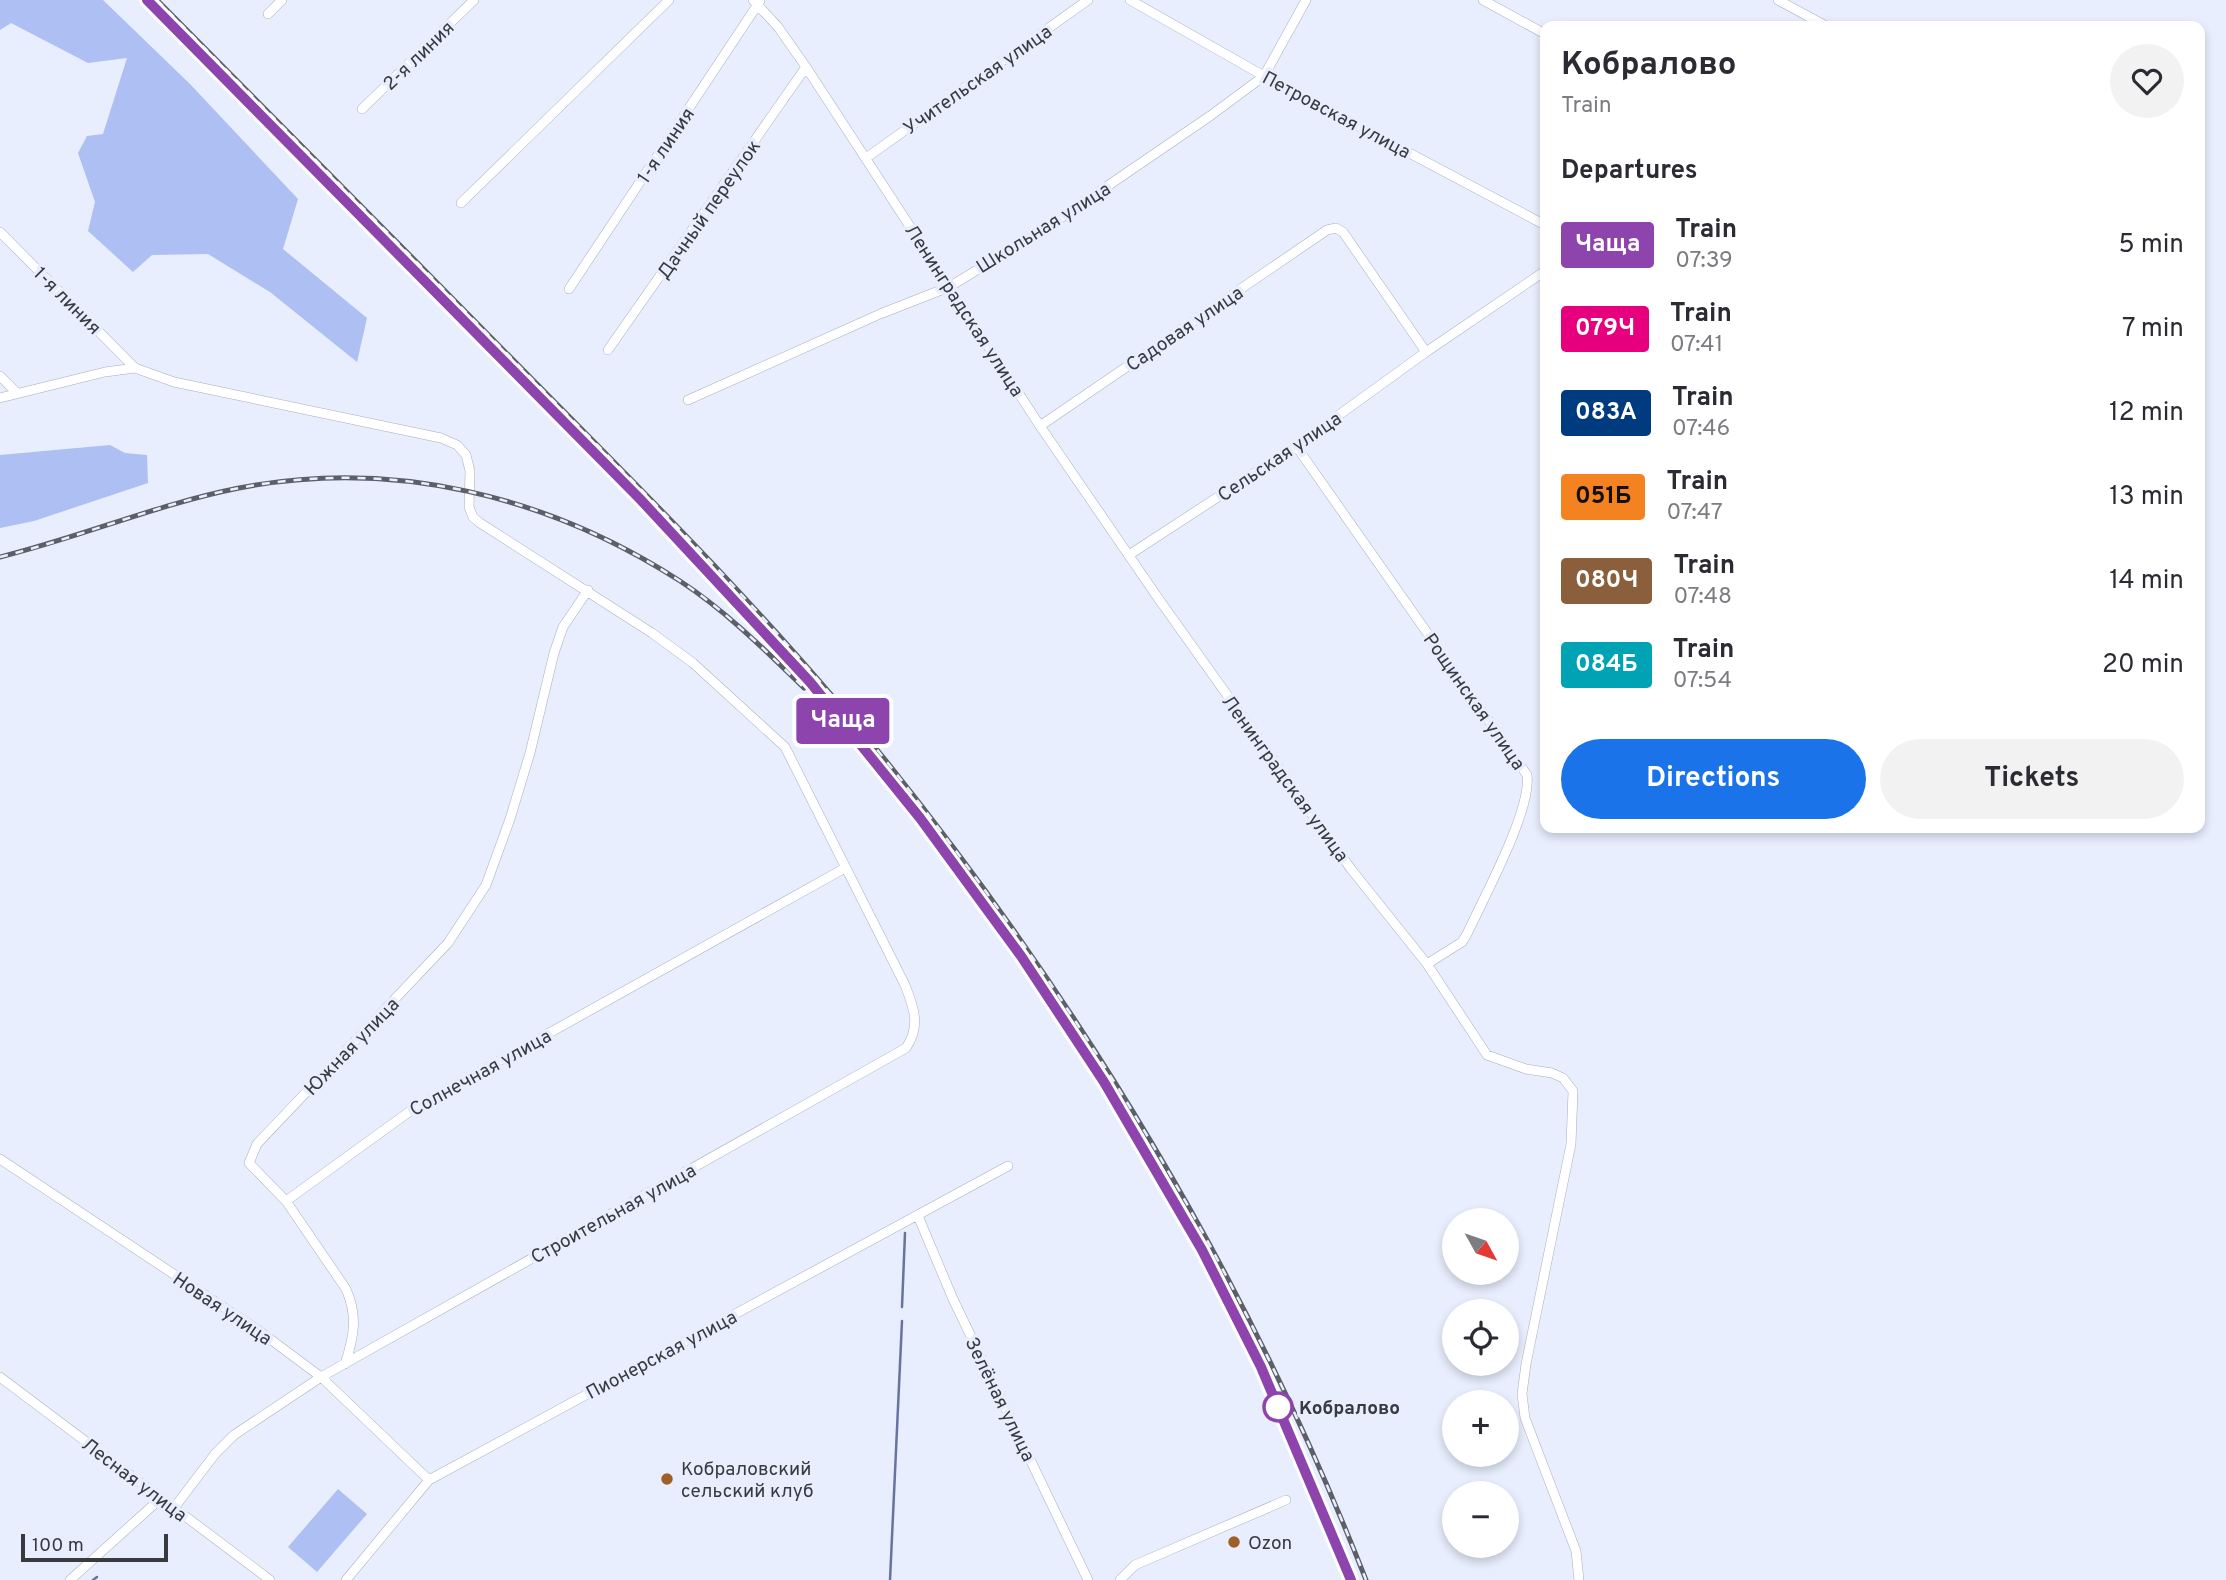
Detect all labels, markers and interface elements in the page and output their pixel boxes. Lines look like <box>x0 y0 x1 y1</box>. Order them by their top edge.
street label: 2-я линия <box>379 17 460 96</box>
street label: Учительская улица <box>899 20 1057 141</box>
button: heart <box>2110 44 2184 118</box>
text: Кобралово <box>1561 45 1737 87</box>
street label: Петровская улица <box>1258 67 1414 165</box>
text: Train <box>1561 92 1612 121</box>
street label: 1-я линия <box>633 104 701 189</box>
street label: Дачный переулок <box>652 136 767 285</box>
text: Departures <box>1561 155 1698 188</box>
street label: Школьная улица <box>972 178 1116 280</box>
text: Train <box>1675 214 1737 247</box>
street label: Ленинградская улица <box>898 220 1028 402</box>
text: 5 min <box>2118 229 2184 262</box>
text: Чаща <box>1575 230 1640 260</box>
text: 07:39 <box>1675 247 1733 276</box>
street label: 1-я линия <box>28 262 106 340</box>
street label: Садовая улица <box>1122 282 1248 378</box>
text: Train <box>1670 298 1732 331</box>
text: 7 min <box>2122 313 2184 346</box>
text: 079Ч <box>1575 314 1635 344</box>
text: 07:41 <box>1670 331 1723 360</box>
text: Train <box>1672 382 1734 415</box>
text: 12 min <box>2109 397 2184 430</box>
text: 083А <box>1575 398 1637 428</box>
street label: Сельская улица <box>1213 407 1347 508</box>
text: 07:46 <box>1672 415 1730 444</box>
text: Train <box>1666 466 1728 499</box>
text: 13 min <box>2109 481 2184 514</box>
text: 051Б <box>1575 482 1631 512</box>
text: 07:47 <box>1666 499 1723 528</box>
text: Train <box>1673 550 1735 583</box>
text: 14 min <box>2109 565 2184 598</box>
text: 080Ч <box>1575 566 1638 596</box>
text: 07:48 <box>1673 583 1732 612</box>
street label: Рощинская улица <box>1417 629 1530 775</box>
text: Train <box>1673 634 1734 667</box>
text: 20 min <box>2102 649 2184 682</box>
text: 084Б <box>1575 650 1638 680</box>
text: 07:54 <box>1673 667 1732 696</box>
street label: Ленинградская улица <box>1216 691 1353 868</box>
line badge: Чаща <box>794 698 892 744</box>
text: Чаща <box>810 706 876 736</box>
button: Directions <box>1561 739 1866 819</box>
button: Tickets <box>1880 739 2184 819</box>
street label: Южная улица <box>300 993 405 1101</box>
street label: Солнечная улица <box>406 1025 556 1123</box>
street label: Строительная улица <box>527 1159 701 1270</box>
north arrow <box>1442 1208 1519 1284</box>
map controls <box>1442 1208 1519 1558</box>
street label: Новая улица <box>168 1268 276 1352</box>
button: locate <box>1442 1299 1519 1376</box>
street label: Пионерская улица <box>582 1306 742 1406</box>
street label: Зелёная улица <box>959 1334 1040 1466</box>
button: + <box>1442 1390 1519 1467</box>
marker: Кобралово <box>1263 1392 1293 1422</box>
place label: Кобралово <box>1299 1397 1400 1421</box>
street label: Лесная улица <box>76 1433 191 1528</box>
place label: Кобраловский сельский клуб <box>681 1458 814 1504</box>
marker: Кобраловский сельский клуб <box>659 1471 675 1487</box>
button: − <box>1442 1481 1519 1558</box>
scale bar <box>21 1531 168 1563</box>
place label: Ozon <box>1248 1532 1292 1556</box>
text: 100 m <box>32 1534 84 1558</box>
marker: Ozon <box>1226 1534 1242 1550</box>

